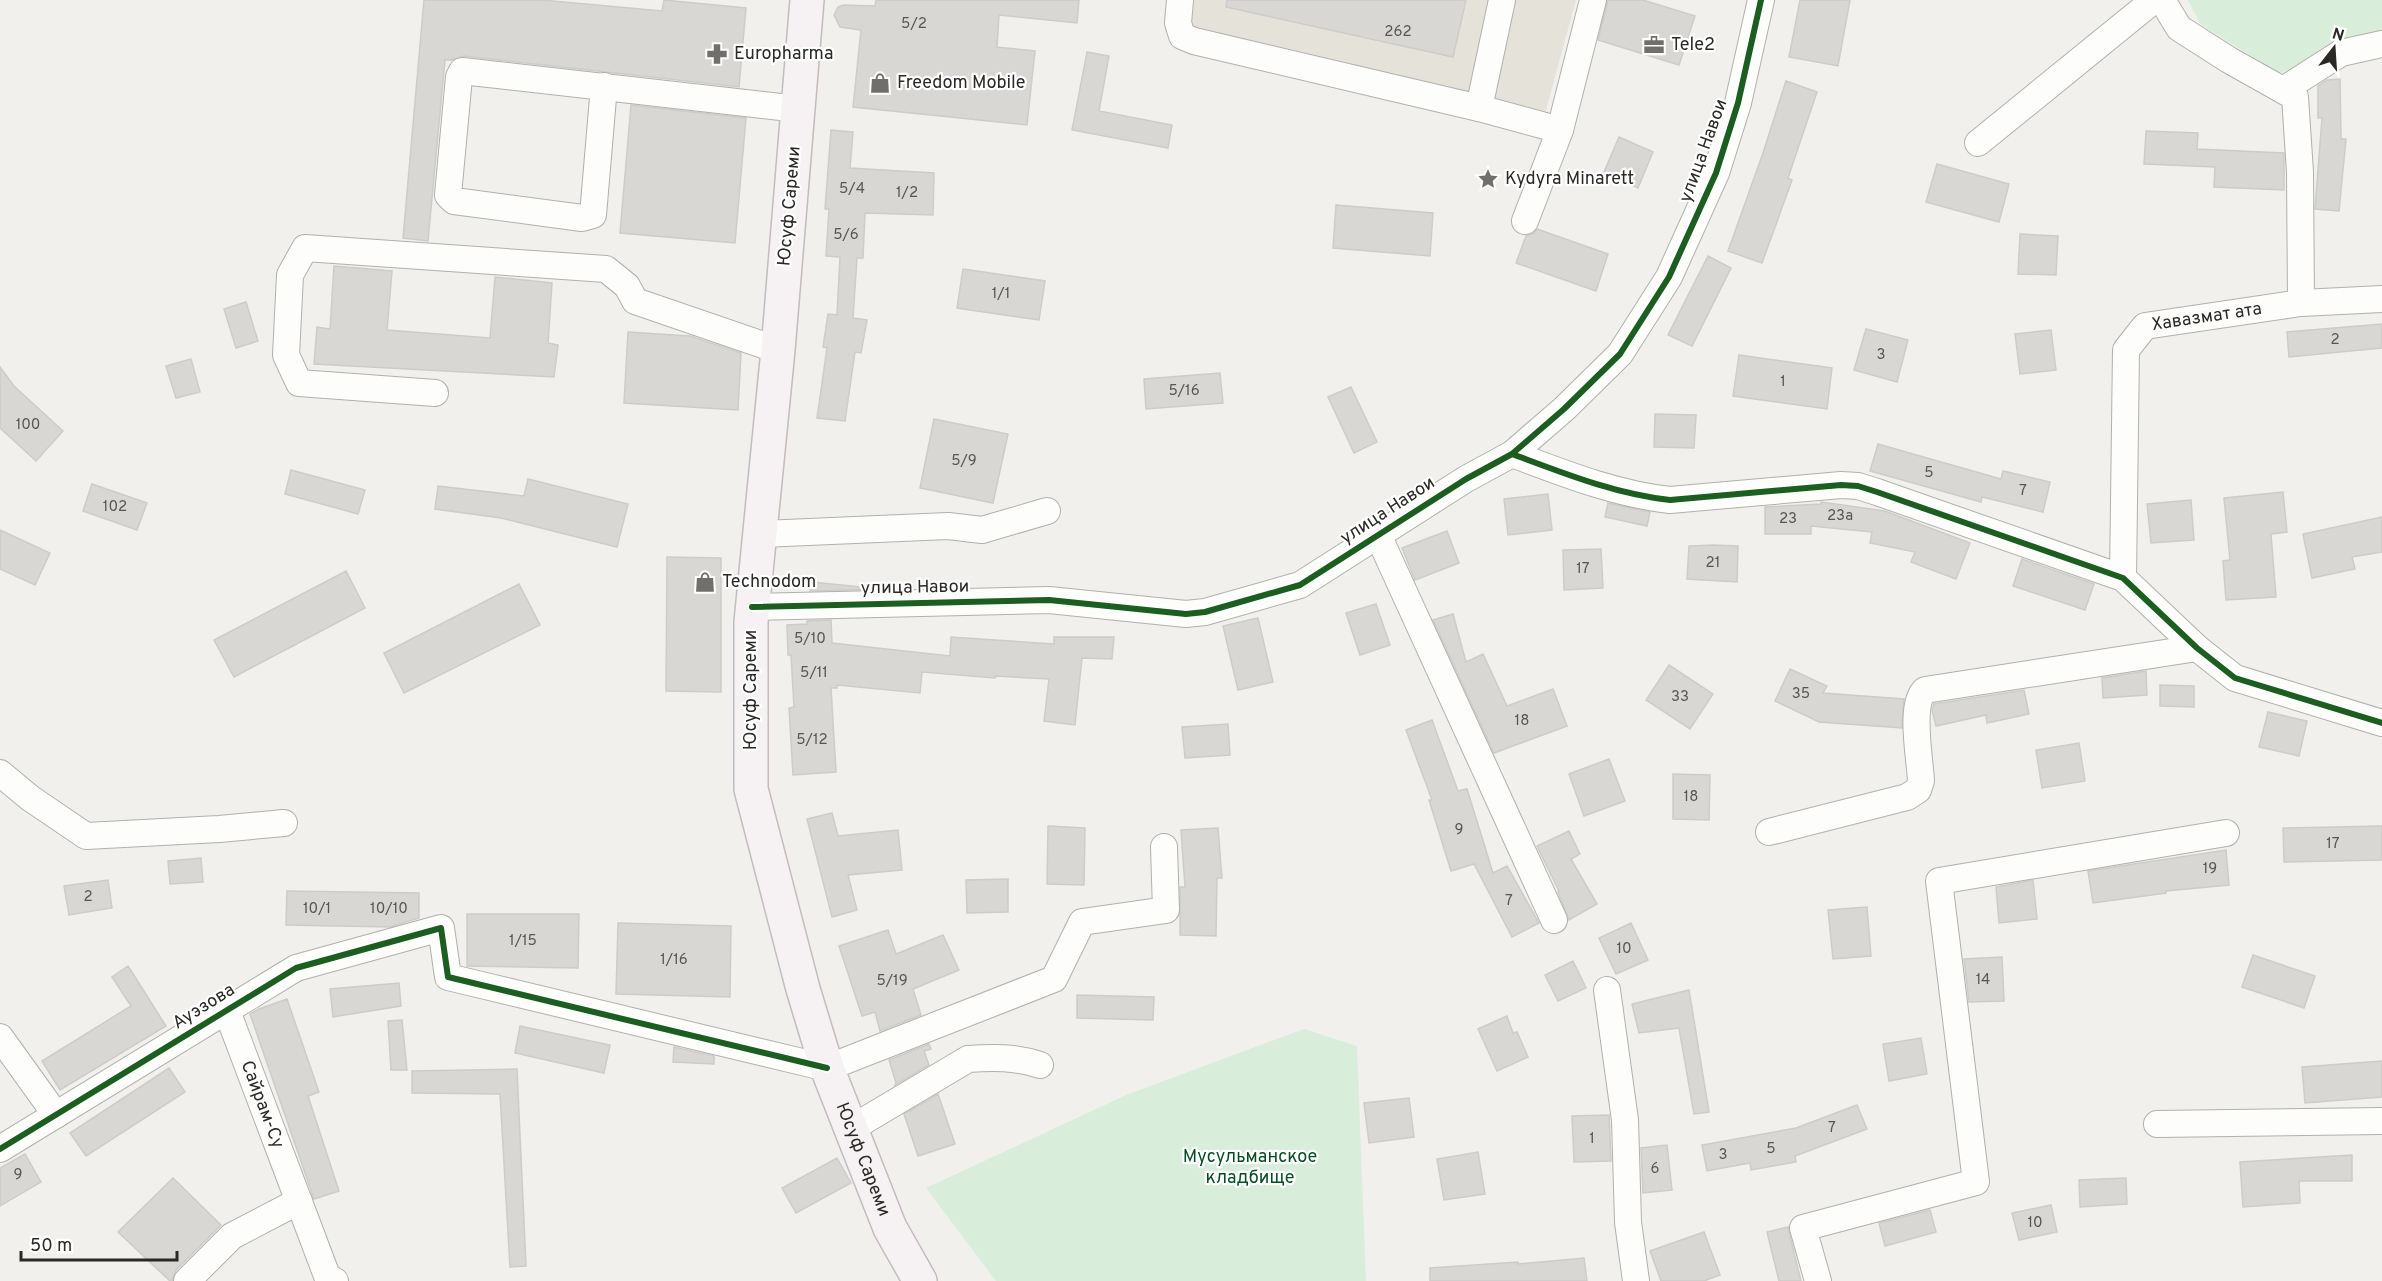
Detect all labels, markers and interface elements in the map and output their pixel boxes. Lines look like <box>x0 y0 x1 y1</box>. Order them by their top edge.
house number: 5/2 <box>901 15 927 34</box>
north arrow <box>2304 18 2364 78</box>
house number: 262 <box>1384 23 1412 42</box>
text: N <box>2329 24 2346 47</box>
office icon: Tele2 <box>1642 33 1666 57</box>
place label: Tele2 <box>1671 34 1715 57</box>
pharmacy icon: Europharma <box>705 42 729 66</box>
place label: Europharma <box>734 43 833 66</box>
shop icon: Freedom Mobile <box>868 71 892 95</box>
place label: Freedom Mobile <box>897 72 1026 95</box>
street label: улица Навои <box>1675 96 1733 206</box>
street label: Юсуф Сареми <box>773 145 807 267</box>
place icon: Kydyra Minarett <box>1476 167 1500 191</box>
place label: Kydyra Minarett <box>1505 168 1634 191</box>
house number: 5/4 <box>839 180 865 199</box>
house number: 1/2 <box>896 184 918 203</box>
house number: 5/6 <box>833 226 859 245</box>
house number: 1/1 <box>992 285 1010 304</box>
street label: Хавазмат ата <box>2150 297 2263 336</box>
house number: 2 <box>2330 331 2340 350</box>
house number: 3 <box>1876 346 1886 365</box>
house number: 1 <box>1780 373 1786 392</box>
house number: 5/16 <box>1168 382 1200 401</box>
house number: 100 <box>16 416 40 435</box>
house number: 5/9 <box>951 452 977 471</box>
house number: 5 <box>1924 464 1934 483</box>
street label: улица Навои <box>1336 472 1440 550</box>
house number: 7 <box>2019 482 2027 501</box>
house number: 102 <box>103 498 127 517</box>
house number: 23а <box>1827 507 1853 526</box>
house number: 23 <box>1779 510 1797 529</box>
house number: 21 <box>1706 554 1720 573</box>
house number: 17 <box>1576 560 1590 579</box>
shop icon: Technodom <box>693 570 717 594</box>
place label: Technodom <box>722 571 816 594</box>
street label: улица Навои <box>861 576 969 600</box>
street label: Юсуф Сареми <box>740 630 763 750</box>
house number: 5/10 <box>794 630 826 649</box>
house number: 5/11 <box>800 664 828 683</box>
house number: 35 <box>1792 685 1810 704</box>
house number: 33 <box>1671 688 1689 707</box>
house number: 18 <box>1515 712 1529 731</box>
house number: 5/12 <box>796 731 828 750</box>
house number: 18 <box>1684 788 1698 807</box>
house number: 9 <box>1455 821 1463 840</box>
house number: 17 <box>2326 835 2340 854</box>
house number: 19 <box>2203 860 2217 879</box>
house number: 2 <box>83 888 93 907</box>
house number: 7 <box>1505 892 1513 911</box>
house number: 10/1 <box>303 900 331 919</box>
house number: 10/10 <box>370 900 408 919</box>
house number: 1/15 <box>509 932 537 951</box>
house number: 10 <box>1616 940 1632 959</box>
house number: 1/16 <box>660 951 688 970</box>
house number: 14 <box>1976 971 1990 990</box>
house number: 5/19 <box>876 972 908 991</box>
street label: Ауэзова <box>168 979 240 1035</box>
street label: Сайрам-Су <box>235 1057 289 1152</box>
street label: Юсуф Сареми <box>830 1099 896 1220</box>
house number: 7 <box>1828 1119 1836 1138</box>
house number: 1 <box>1589 1130 1595 1149</box>
house number: 5 <box>1766 1140 1776 1159</box>
park label: Мусульманское кладбище <box>1183 1146 1317 1190</box>
house number: 3 <box>1718 1146 1728 1165</box>
house number: 6 <box>1651 1160 1660 1179</box>
house number: 9 <box>14 1166 22 1185</box>
house number: 10 <box>2027 1214 2043 1233</box>
scale bar <box>21 1224 177 1262</box>
text: 50 m <box>30 1235 72 1258</box>

